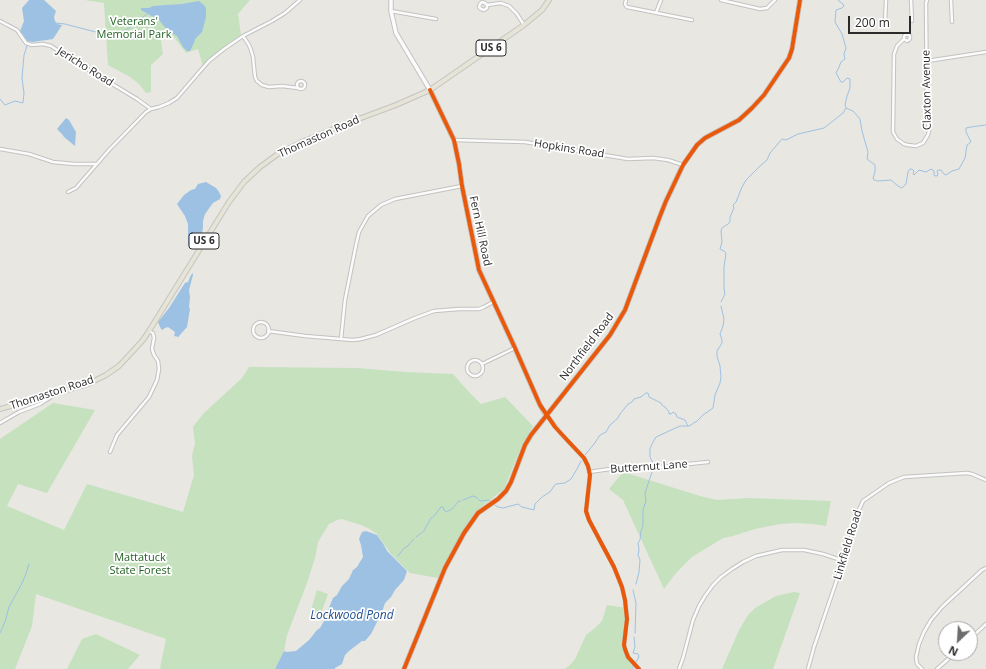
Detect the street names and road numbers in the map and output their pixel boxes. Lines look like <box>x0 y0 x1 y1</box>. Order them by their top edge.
road number: US 6 <box>476 40 506 56</box>
street label: Jericho Road <box>54 44 116 90</box>
street label: Claxton Avenue <box>920 50 934 130</box>
street label: Thomaston Road <box>276 113 362 161</box>
street label: Hopkins Road <box>533 137 605 161</box>
street label: Fern Hill Road <box>466 195 494 267</box>
road number: US 6 <box>189 233 219 249</box>
street label: Northfield Road <box>557 311 617 383</box>
street label: Thomaston Road <box>8 373 96 413</box>
street label: Butternut Lane <box>610 458 688 476</box>
street label: Linkfield Road <box>831 508 865 582</box>

